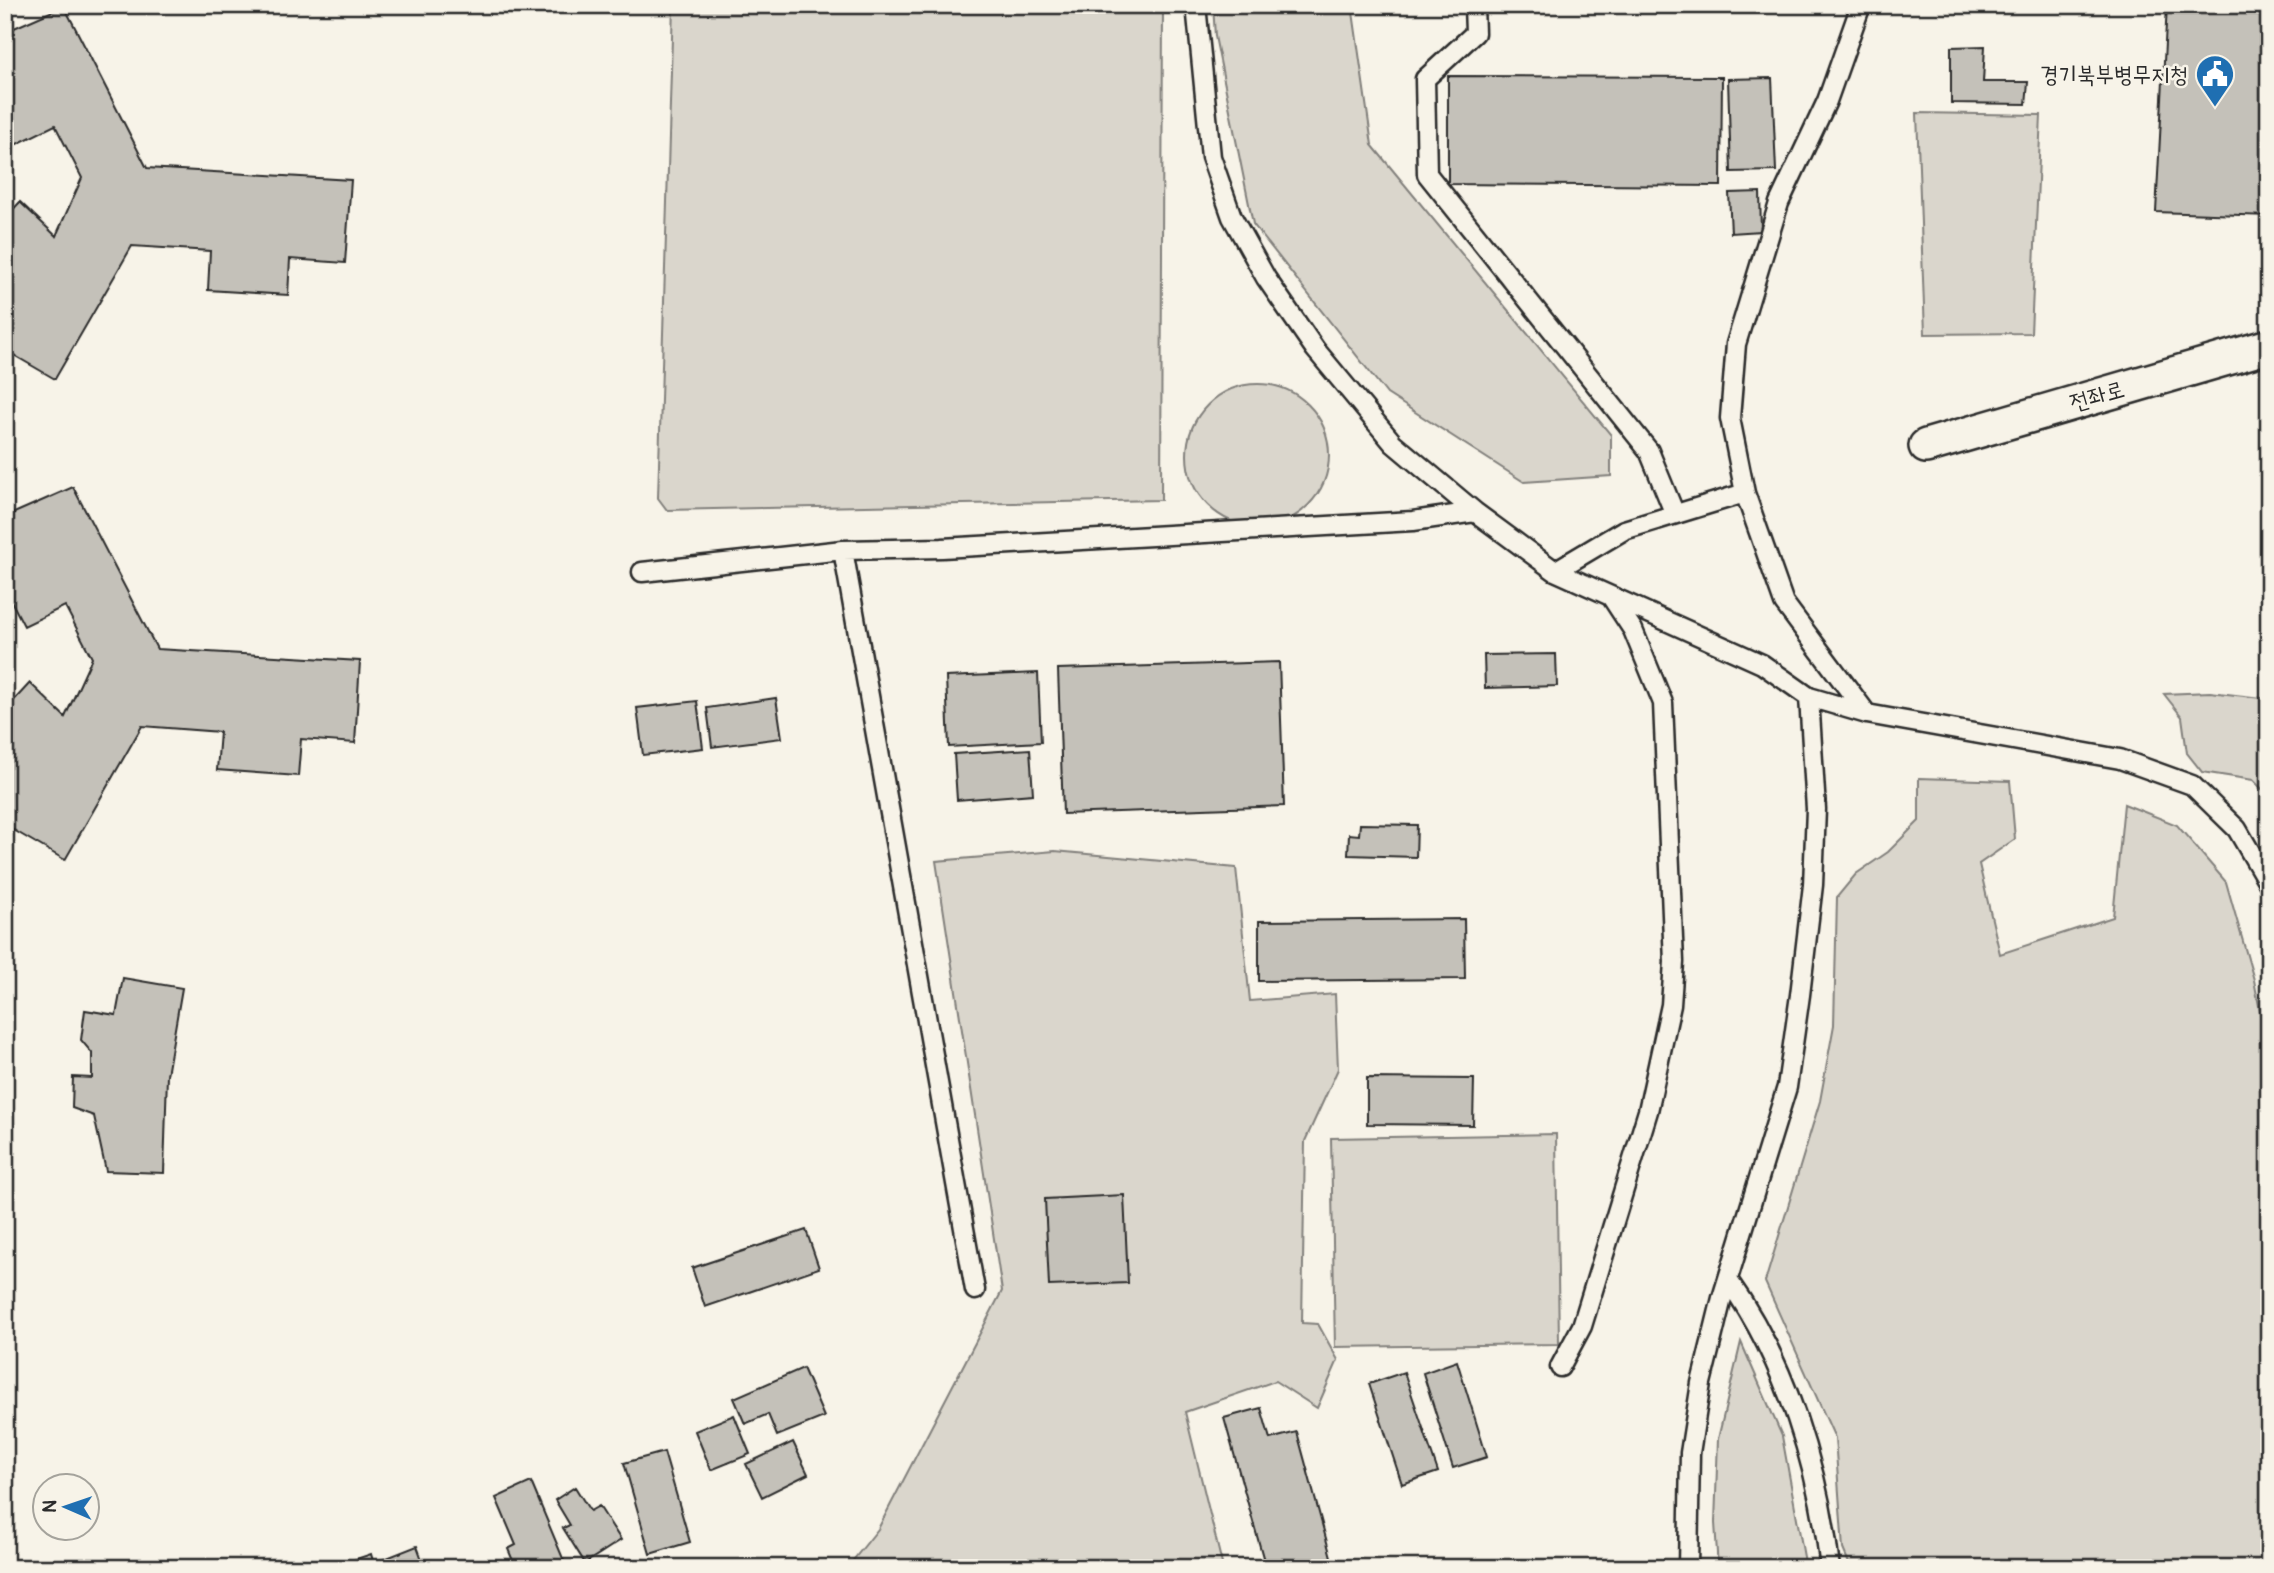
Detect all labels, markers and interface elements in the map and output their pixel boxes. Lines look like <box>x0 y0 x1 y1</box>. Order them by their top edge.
public building icon: 경기북부병무지청 <box>2194 53 2236 108</box>
place label: 경기북부병무지청 <box>2040 60 2188 89</box>
street label: 전좌로 <box>2066 374 2128 418</box>
north arrow <box>32 1472 102 1542</box>
text: N <box>38 1499 62 1513</box>

